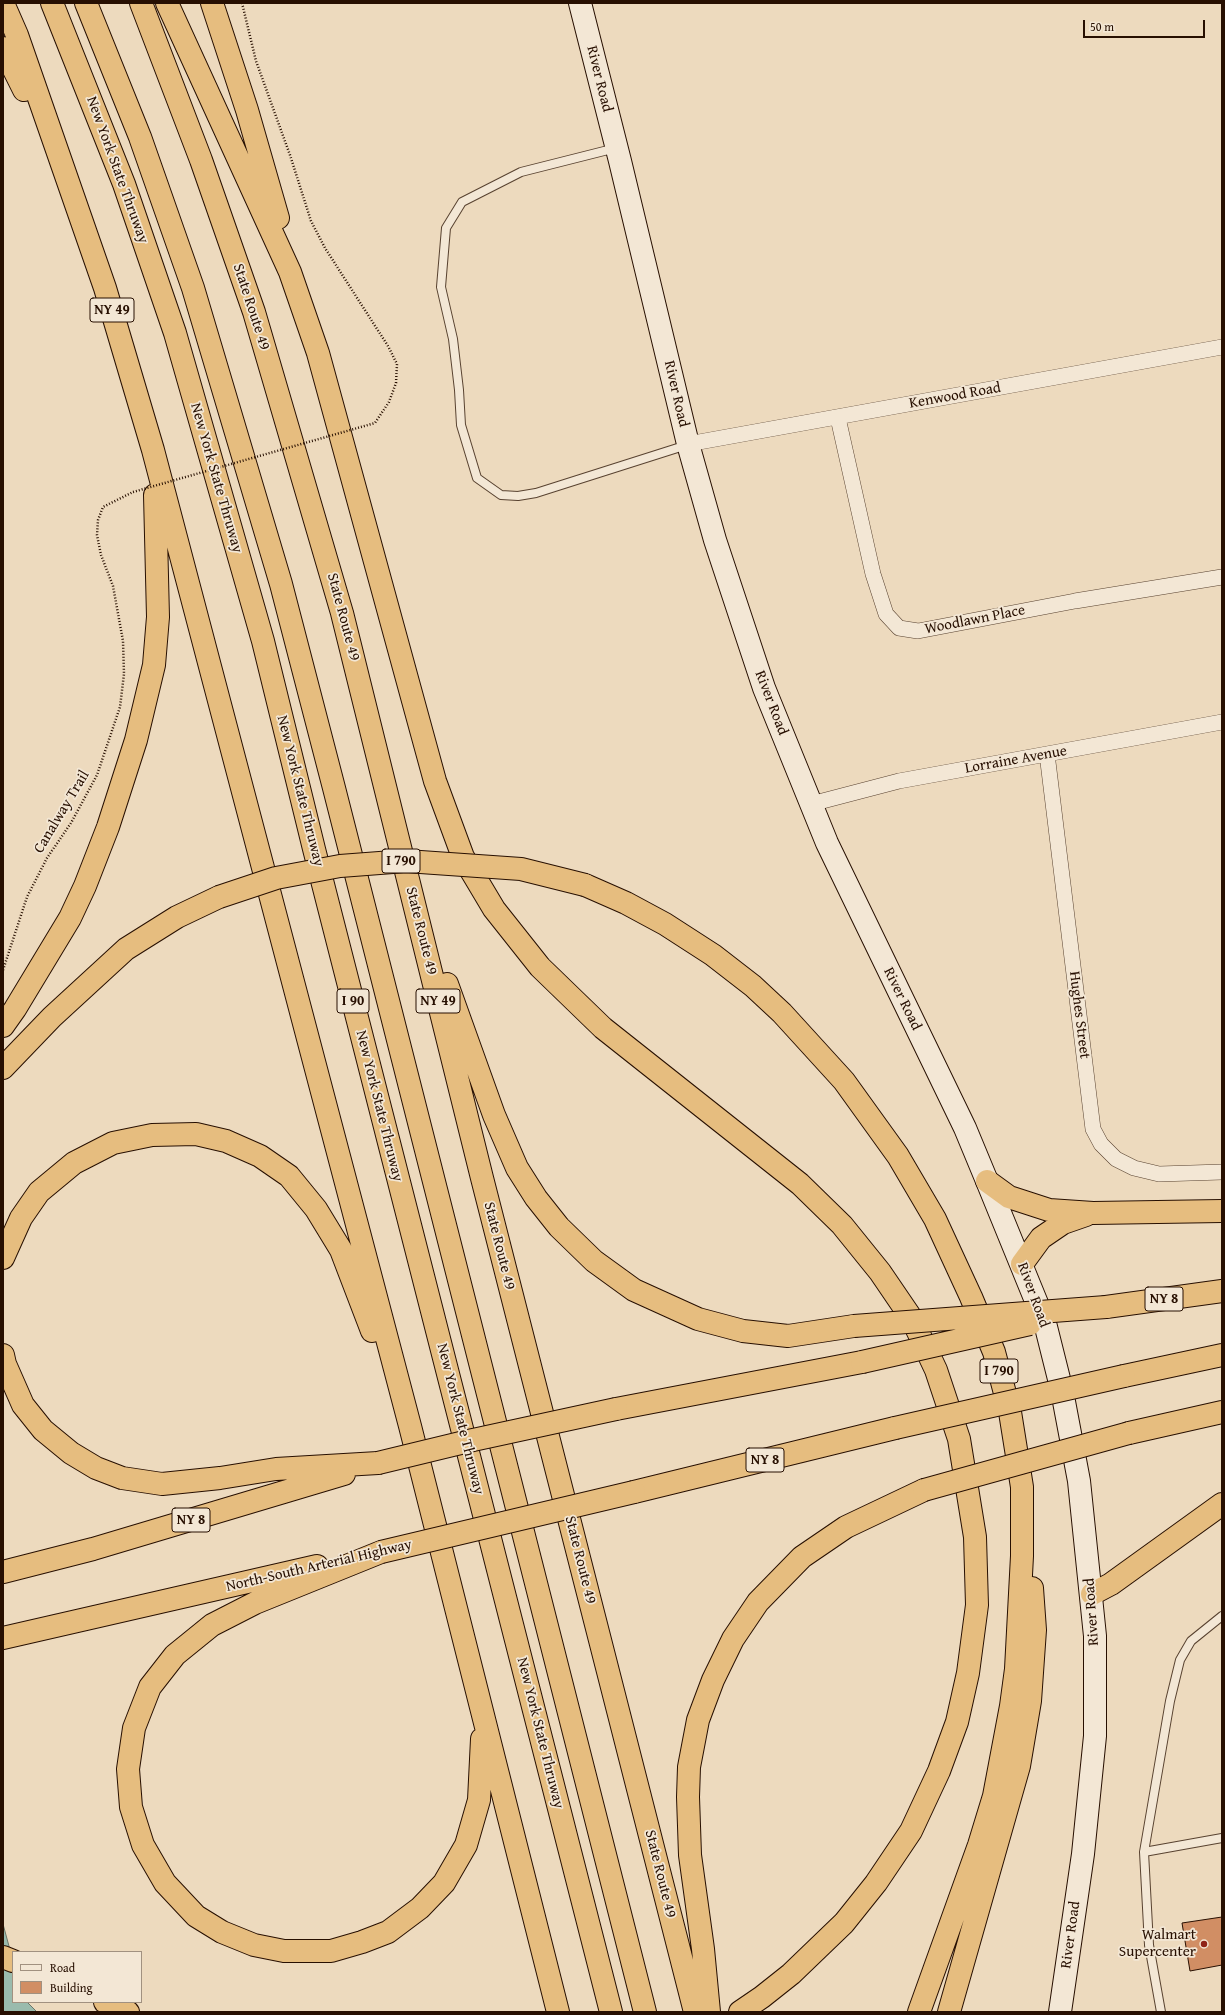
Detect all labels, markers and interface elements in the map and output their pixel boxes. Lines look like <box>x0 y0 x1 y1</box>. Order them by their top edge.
scale bar <box>1085 12 1207 38</box>
text: 50 m <box>1090 18 1114 35</box>
street label: River Road <box>582 44 616 114</box>
street label: New York State Thruway <box>82 94 152 246</box>
street label: State Route 49 <box>229 262 273 352</box>
road number: NY 49 <box>90 298 134 322</box>
street label: River Road <box>660 359 692 429</box>
street label: Kenwood Road <box>908 379 1002 413</box>
street label: New York State Thruway <box>186 401 246 555</box>
street label: State Route 49 <box>323 571 363 663</box>
street label: Woodlawn Place <box>923 601 1027 639</box>
street label: River Road <box>750 668 792 738</box>
street label: New York State Thruway <box>273 714 327 868</box>
street label: Lorraine Avenue <box>964 742 1068 778</box>
street label: Canalway Trail <box>30 767 94 857</box>
road number: I 790 <box>382 849 420 873</box>
street label: State Route 49 <box>401 885 441 977</box>
street label: River Road <box>879 965 925 1033</box>
street label: Hughes Street <box>1065 970 1093 1060</box>
road number: I 90 <box>337 989 369 1013</box>
road number: NY 49 <box>416 989 460 1013</box>
street label: New York State Thruway <box>352 1029 406 1183</box>
street label: State Route 49 <box>479 1200 519 1292</box>
street label: River Road <box>1013 1260 1053 1330</box>
road number: NY 8 <box>1145 1287 1183 1311</box>
street label: New York State Thruway <box>433 1342 487 1496</box>
road number: I 790 <box>980 1359 1018 1383</box>
road number: NY 8 <box>746 1448 784 1472</box>
road number: NY 8 <box>172 1508 210 1532</box>
street label: State Route 49 <box>560 1514 600 1606</box>
street label: North-South Arterial Highway <box>224 1536 414 1596</box>
street label: River Road <box>1081 1578 1103 1646</box>
street label: New York State Thruway <box>513 1656 567 1810</box>
street label: State Route 49 <box>640 1828 680 1920</box>
street label: River Road <box>1057 1900 1085 1970</box>
place label: Walmart Supercenter <box>1119 1926 1196 1961</box>
marker: Walmart Supercenter <box>1199 1939 1209 1949</box>
legend <box>12 1951 142 2003</box>
text: Road <box>50 1959 75 1976</box>
text: Building <box>50 1979 93 1996</box>

